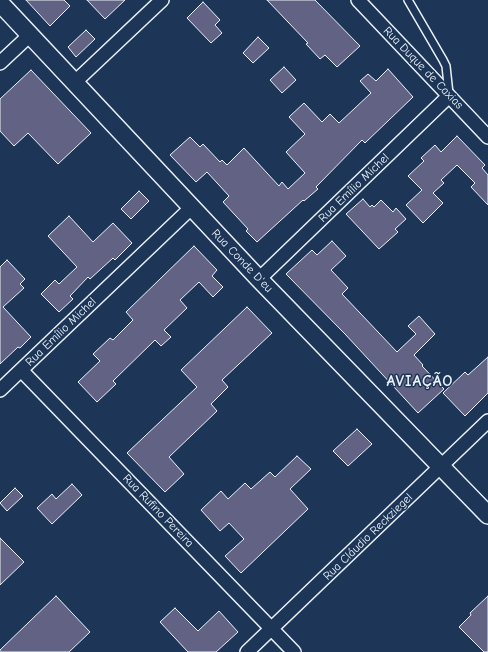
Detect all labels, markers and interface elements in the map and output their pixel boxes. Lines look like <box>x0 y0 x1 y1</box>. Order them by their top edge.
street label: Rua Duque de Caxias <box>380 24 466 112</box>
street label: Rua Emílio Michel <box>316 151 392 225</box>
street label: Rua Conde D'eu <box>208 226 276 296</box>
street label: Rua Emílio Michel <box>23 295 99 369</box>
district label: AVIAÇÃO <box>387 371 453 391</box>
street label: Rua Rufino Pereira <box>119 471 197 551</box>
street label: Rua Cláudio Reckziegel <box>320 491 416 583</box>

